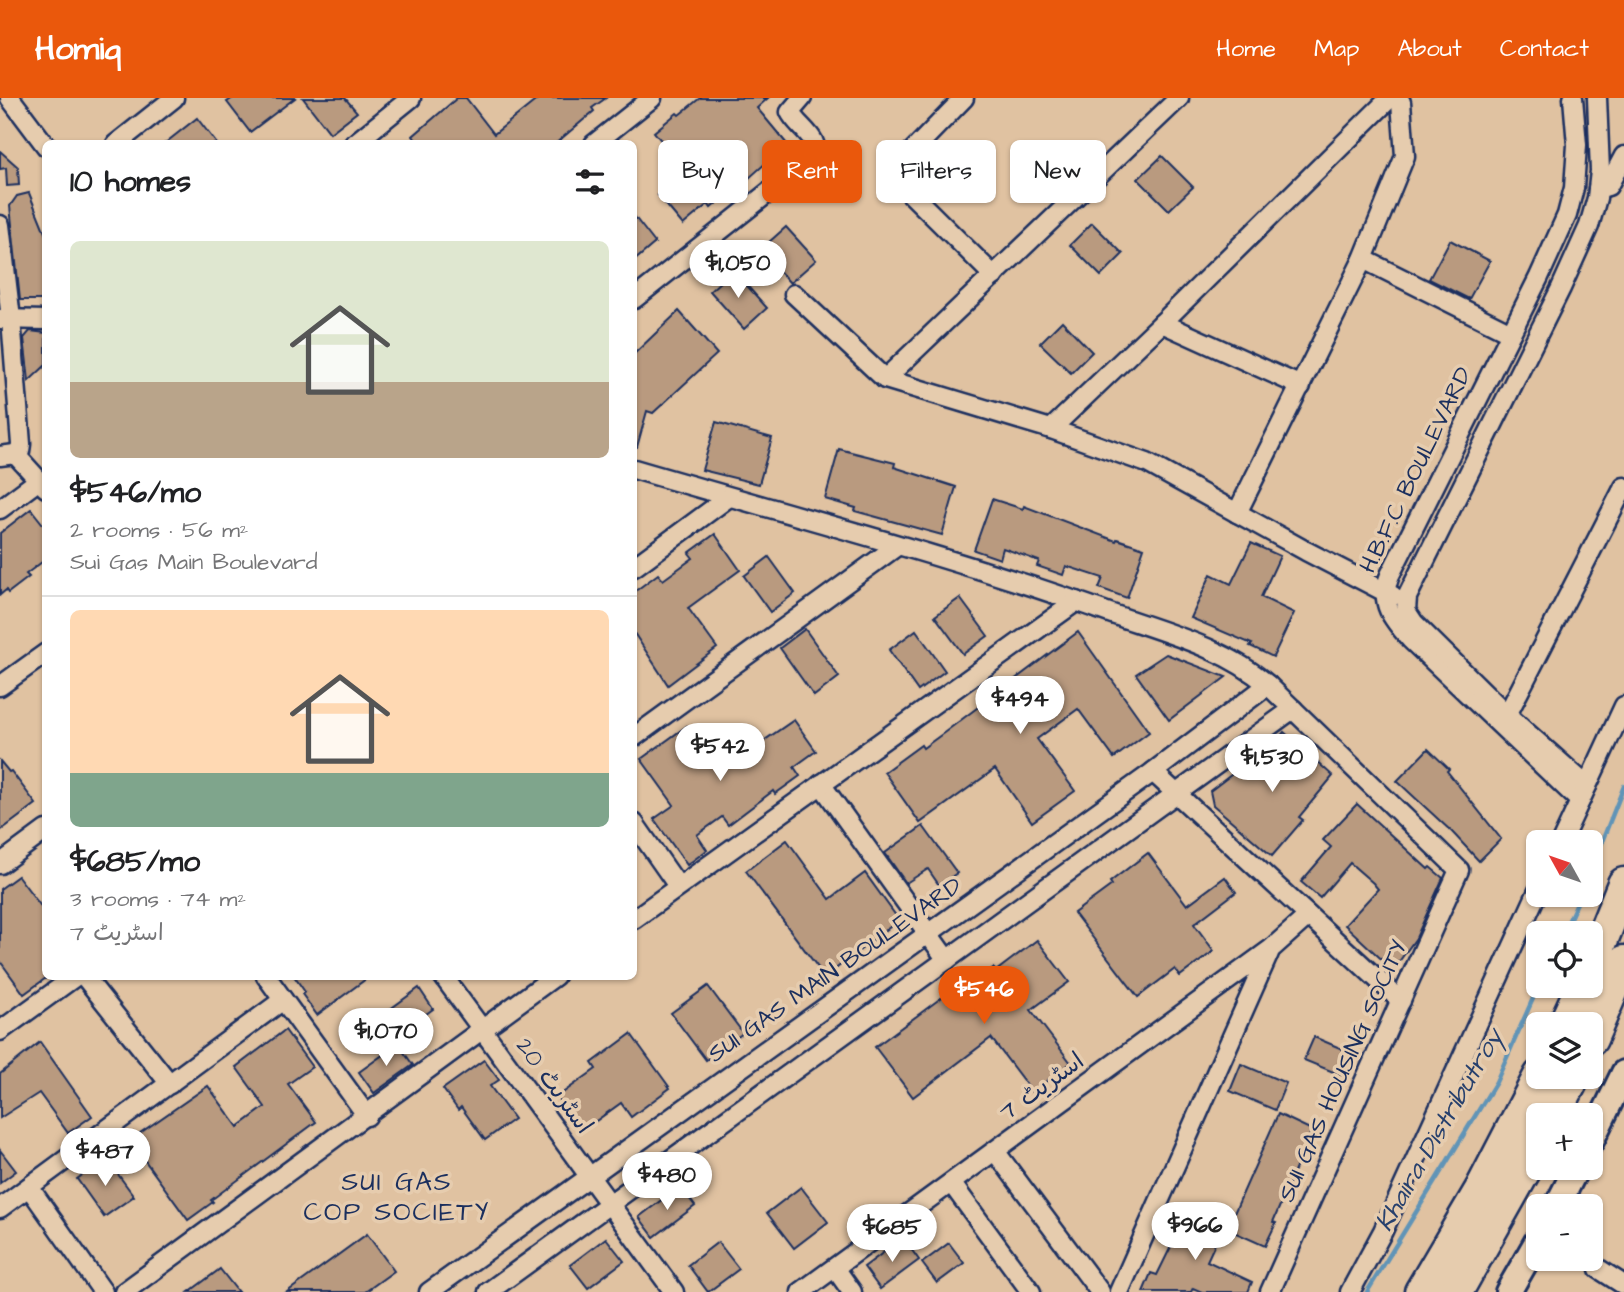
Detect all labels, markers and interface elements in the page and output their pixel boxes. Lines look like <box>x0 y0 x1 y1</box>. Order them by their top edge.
text: Homiq <box>35 26 121 72</box>
text: Home <box>1216 32 1276 66</box>
text: Map <box>1314 32 1359 66</box>
text: About <box>1397 32 1462 66</box>
text: Contact <box>1500 32 1589 66</box>
chip: Buy <box>658 140 748 203</box>
chip: Rent <box>762 140 862 203</box>
chip: Filters <box>876 140 996 203</box>
chip: New <box>1010 140 1106 203</box>
text: 10 homes <box>70 161 191 203</box>
icon: filters <box>571 163 609 201</box>
pin: $1,050 <box>681 240 795 300</box>
text: $1,050 <box>705 247 771 279</box>
icon: home <box>277 287 403 413</box>
street label: H.B.F.C BOULEVARD <box>1351 361 1481 579</box>
text: $546/mo <box>70 472 201 514</box>
text: 2 rooms · 56 m² <box>70 514 248 546</box>
text: Sui Gas Main Boulevard <box>70 546 318 578</box>
icon: home <box>277 656 403 782</box>
pin: $494 <box>979 676 1061 736</box>
text: $494 <box>991 683 1049 715</box>
pin: $542 <box>679 724 761 783</box>
text: $542 <box>691 730 749 762</box>
pin: $1,530 <box>1215 734 1329 794</box>
text: $1,530 <box>1241 741 1303 773</box>
north arrow <box>1526 830 1603 906</box>
map controls <box>1526 830 1603 1271</box>
text: $685/mo <box>70 841 200 883</box>
street label: SUI GAS MAIN BOULEVARD <box>701 869 969 1071</box>
text: 3 rooms · 74 m² <box>70 883 246 915</box>
text: اسٹریٹ 7 <box>70 917 164 949</box>
button: locate <box>1526 921 1603 998</box>
street label: SUI GAS HOUSING SOCITY <box>1270 934 1416 1207</box>
pin: $546 <box>943 967 1025 1026</box>
text: $546 <box>954 973 1014 1005</box>
pin: $1,070 <box>329 1009 443 1068</box>
button: layers <box>1526 1012 1603 1089</box>
text: $1,070 <box>354 1015 418 1047</box>
water label: Khaira Distributroy <box>1366 1020 1514 1238</box>
street label: اسٹریٹ 20 <box>507 1031 601 1141</box>
street label: اسٹریٹ 7 <box>993 1045 1091 1129</box>
button: + <box>1526 1103 1603 1180</box>
pin: $487 <box>64 1128 146 1188</box>
text: $487 <box>76 1135 134 1167</box>
pin: $480 <box>626 1152 708 1212</box>
text: $480 <box>638 1159 696 1191</box>
district label: SUI GAS COP SOCIETY <box>304 1164 490 1230</box>
button: − <box>1526 1194 1603 1271</box>
pin: $966 <box>1154 1202 1236 1262</box>
pin: $685 <box>851 1204 933 1264</box>
text: $966 <box>1168 1209 1222 1241</box>
text: $685 <box>863 1211 921 1243</box>

